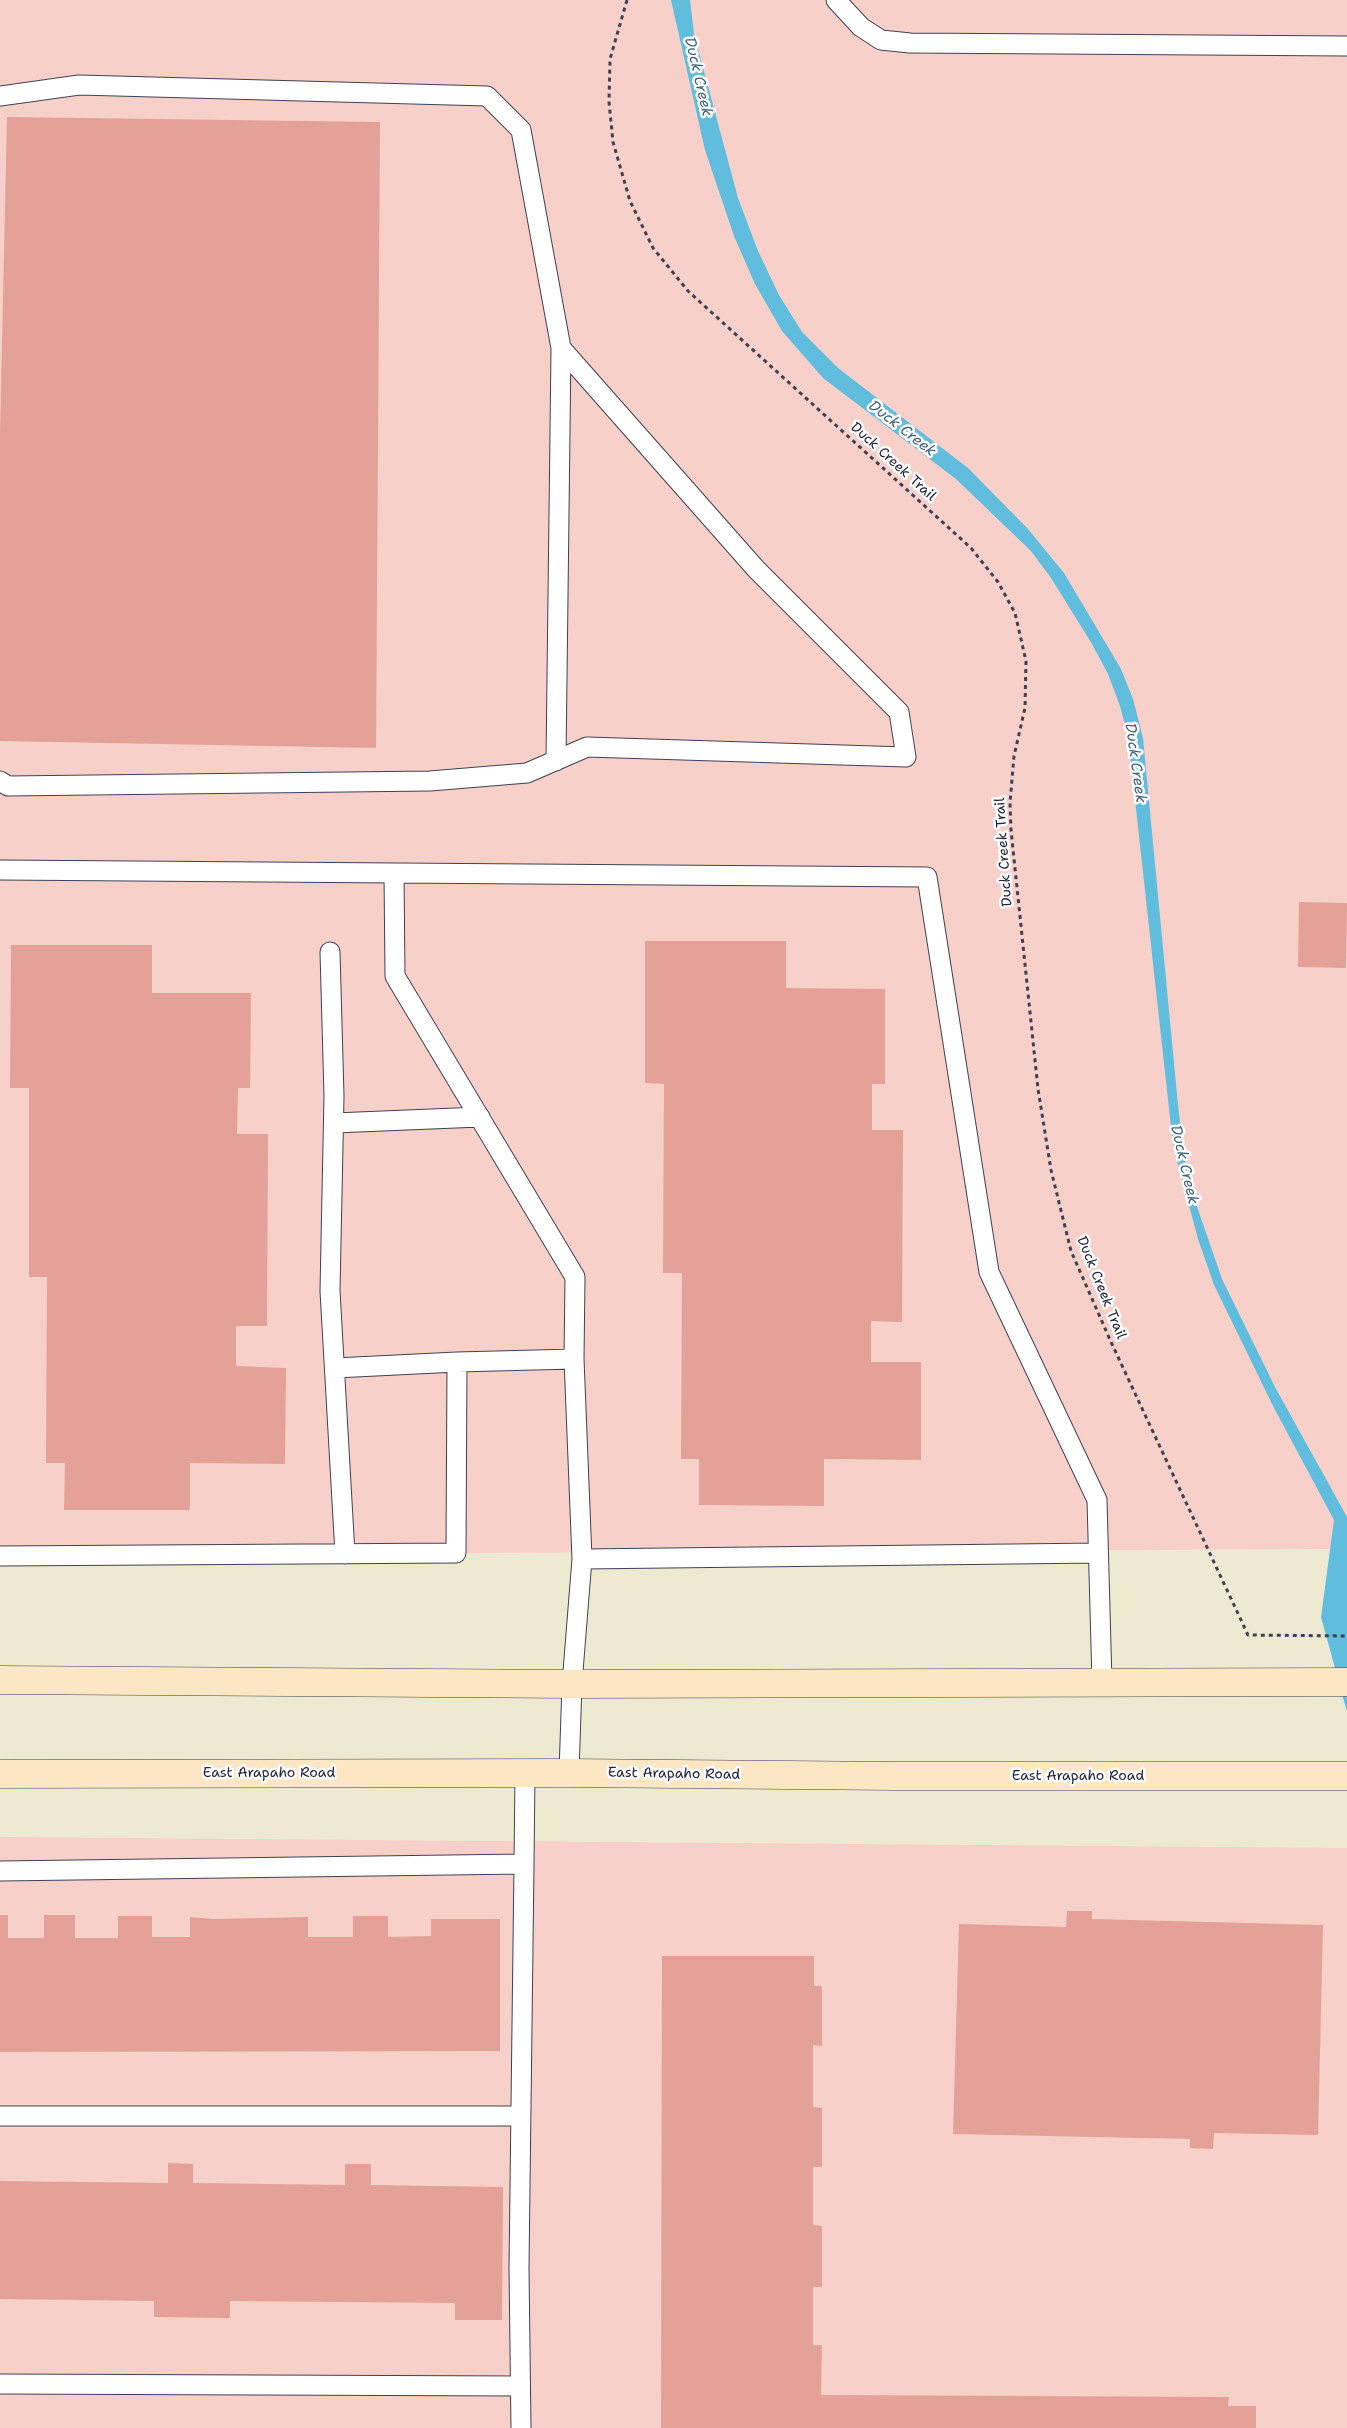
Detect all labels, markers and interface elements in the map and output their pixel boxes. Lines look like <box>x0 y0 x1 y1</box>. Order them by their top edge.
water label: Duck Creek <box>680 36 716 118</box>
water label: Duck Creek <box>865 397 939 461</box>
street label: Duck Creek Trail <box>847 419 939 505</box>
water label: Duck Creek <box>1120 722 1150 804</box>
street label: Duck Creek Trail <box>992 797 1016 907</box>
water label: Duck Creek <box>1166 1124 1202 1206</box>
street label: Duck Creek Trail <box>1073 1234 1129 1342</box>
street label: East Arapaho Road <box>608 1764 740 1784</box>
street label: East Arapaho Road <box>203 1765 335 1781</box>
street label: East Arapaho Road <box>1012 1768 1144 1784</box>

